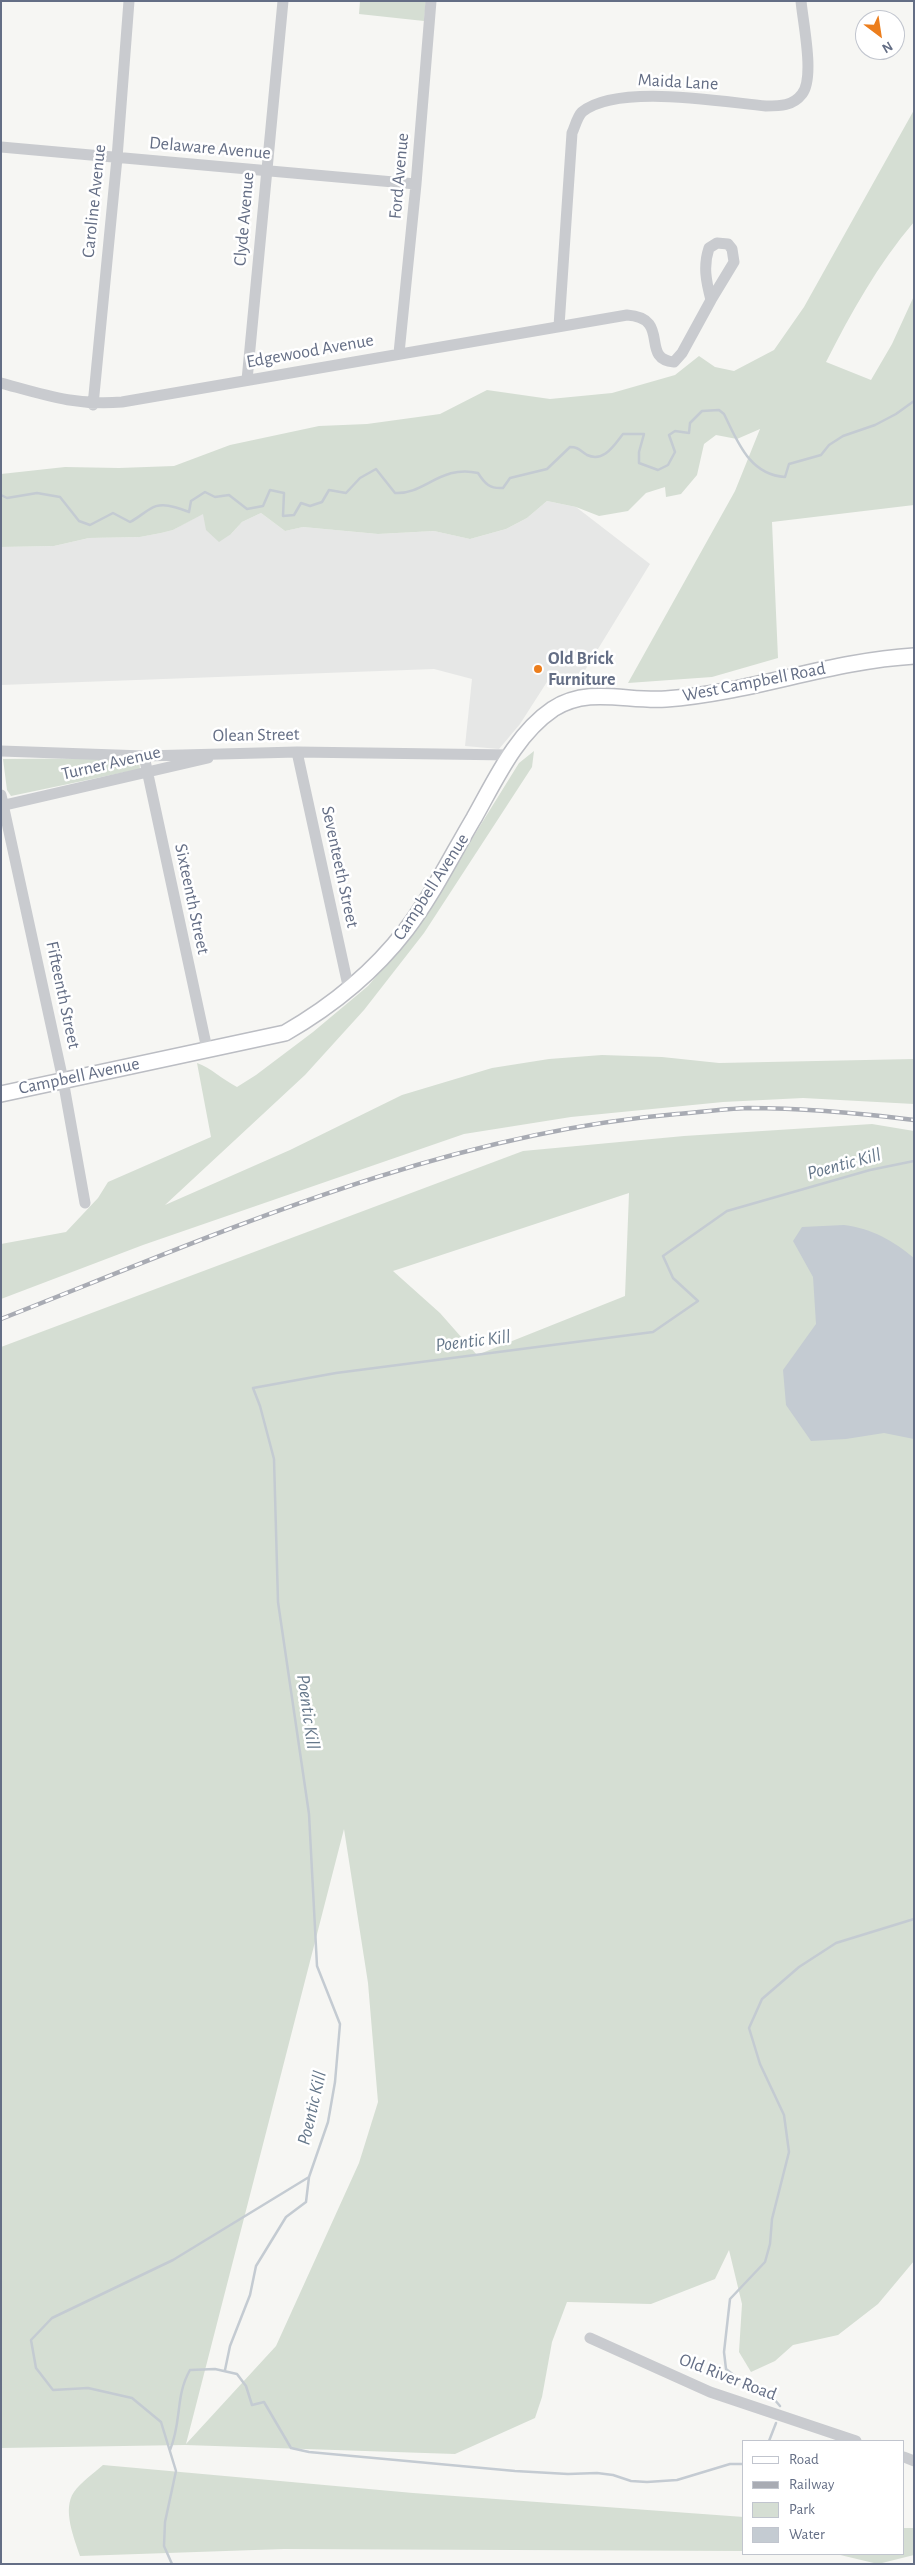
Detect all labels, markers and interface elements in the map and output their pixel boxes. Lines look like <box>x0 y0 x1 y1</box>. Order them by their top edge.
north arrow <box>855 10 905 60</box>
text: N <box>879 38 895 56</box>
street label: Maida Lane <box>637 69 719 95</box>
street label: Delaware Avenue <box>148 132 272 164</box>
street label: Ford Avenue <box>384 132 414 220</box>
street label: Caroline Avenue <box>77 143 111 259</box>
street label: Clyde Avenue <box>229 171 259 267</box>
street label: Edgewood Avenue <box>245 329 375 373</box>
place label: Old Brick Furniture <box>548 648 615 691</box>
street label: West Campbell Road <box>681 658 827 706</box>
marker: Old Brick Furniture <box>532 663 544 675</box>
street label: Olean Street <box>212 723 300 747</box>
street label: Turner Avenue <box>59 741 163 785</box>
street label: Seventeeth Street <box>317 804 363 930</box>
street label: Campbell Avenue <box>388 830 474 944</box>
street label: Sixteenth Street <box>170 842 214 956</box>
street label: Fifteenth Street <box>41 939 85 1051</box>
street label: Campbell Avenue <box>17 1053 141 1099</box>
water label: Poentic Kill <box>805 1143 883 1185</box>
water label: Poentic Kill <box>434 1325 512 1357</box>
water label: Poentic Kill <box>291 1673 325 1751</box>
water label: Poentic Kill <box>292 2069 332 2147</box>
street label: Old River Road <box>676 2349 780 2405</box>
legend <box>742 2440 905 2555</box>
text: Road <box>789 2452 819 2467</box>
text: Railway <box>789 2477 834 2492</box>
text: Park <box>789 2502 815 2517</box>
text: Water <box>789 2527 825 2542</box>

